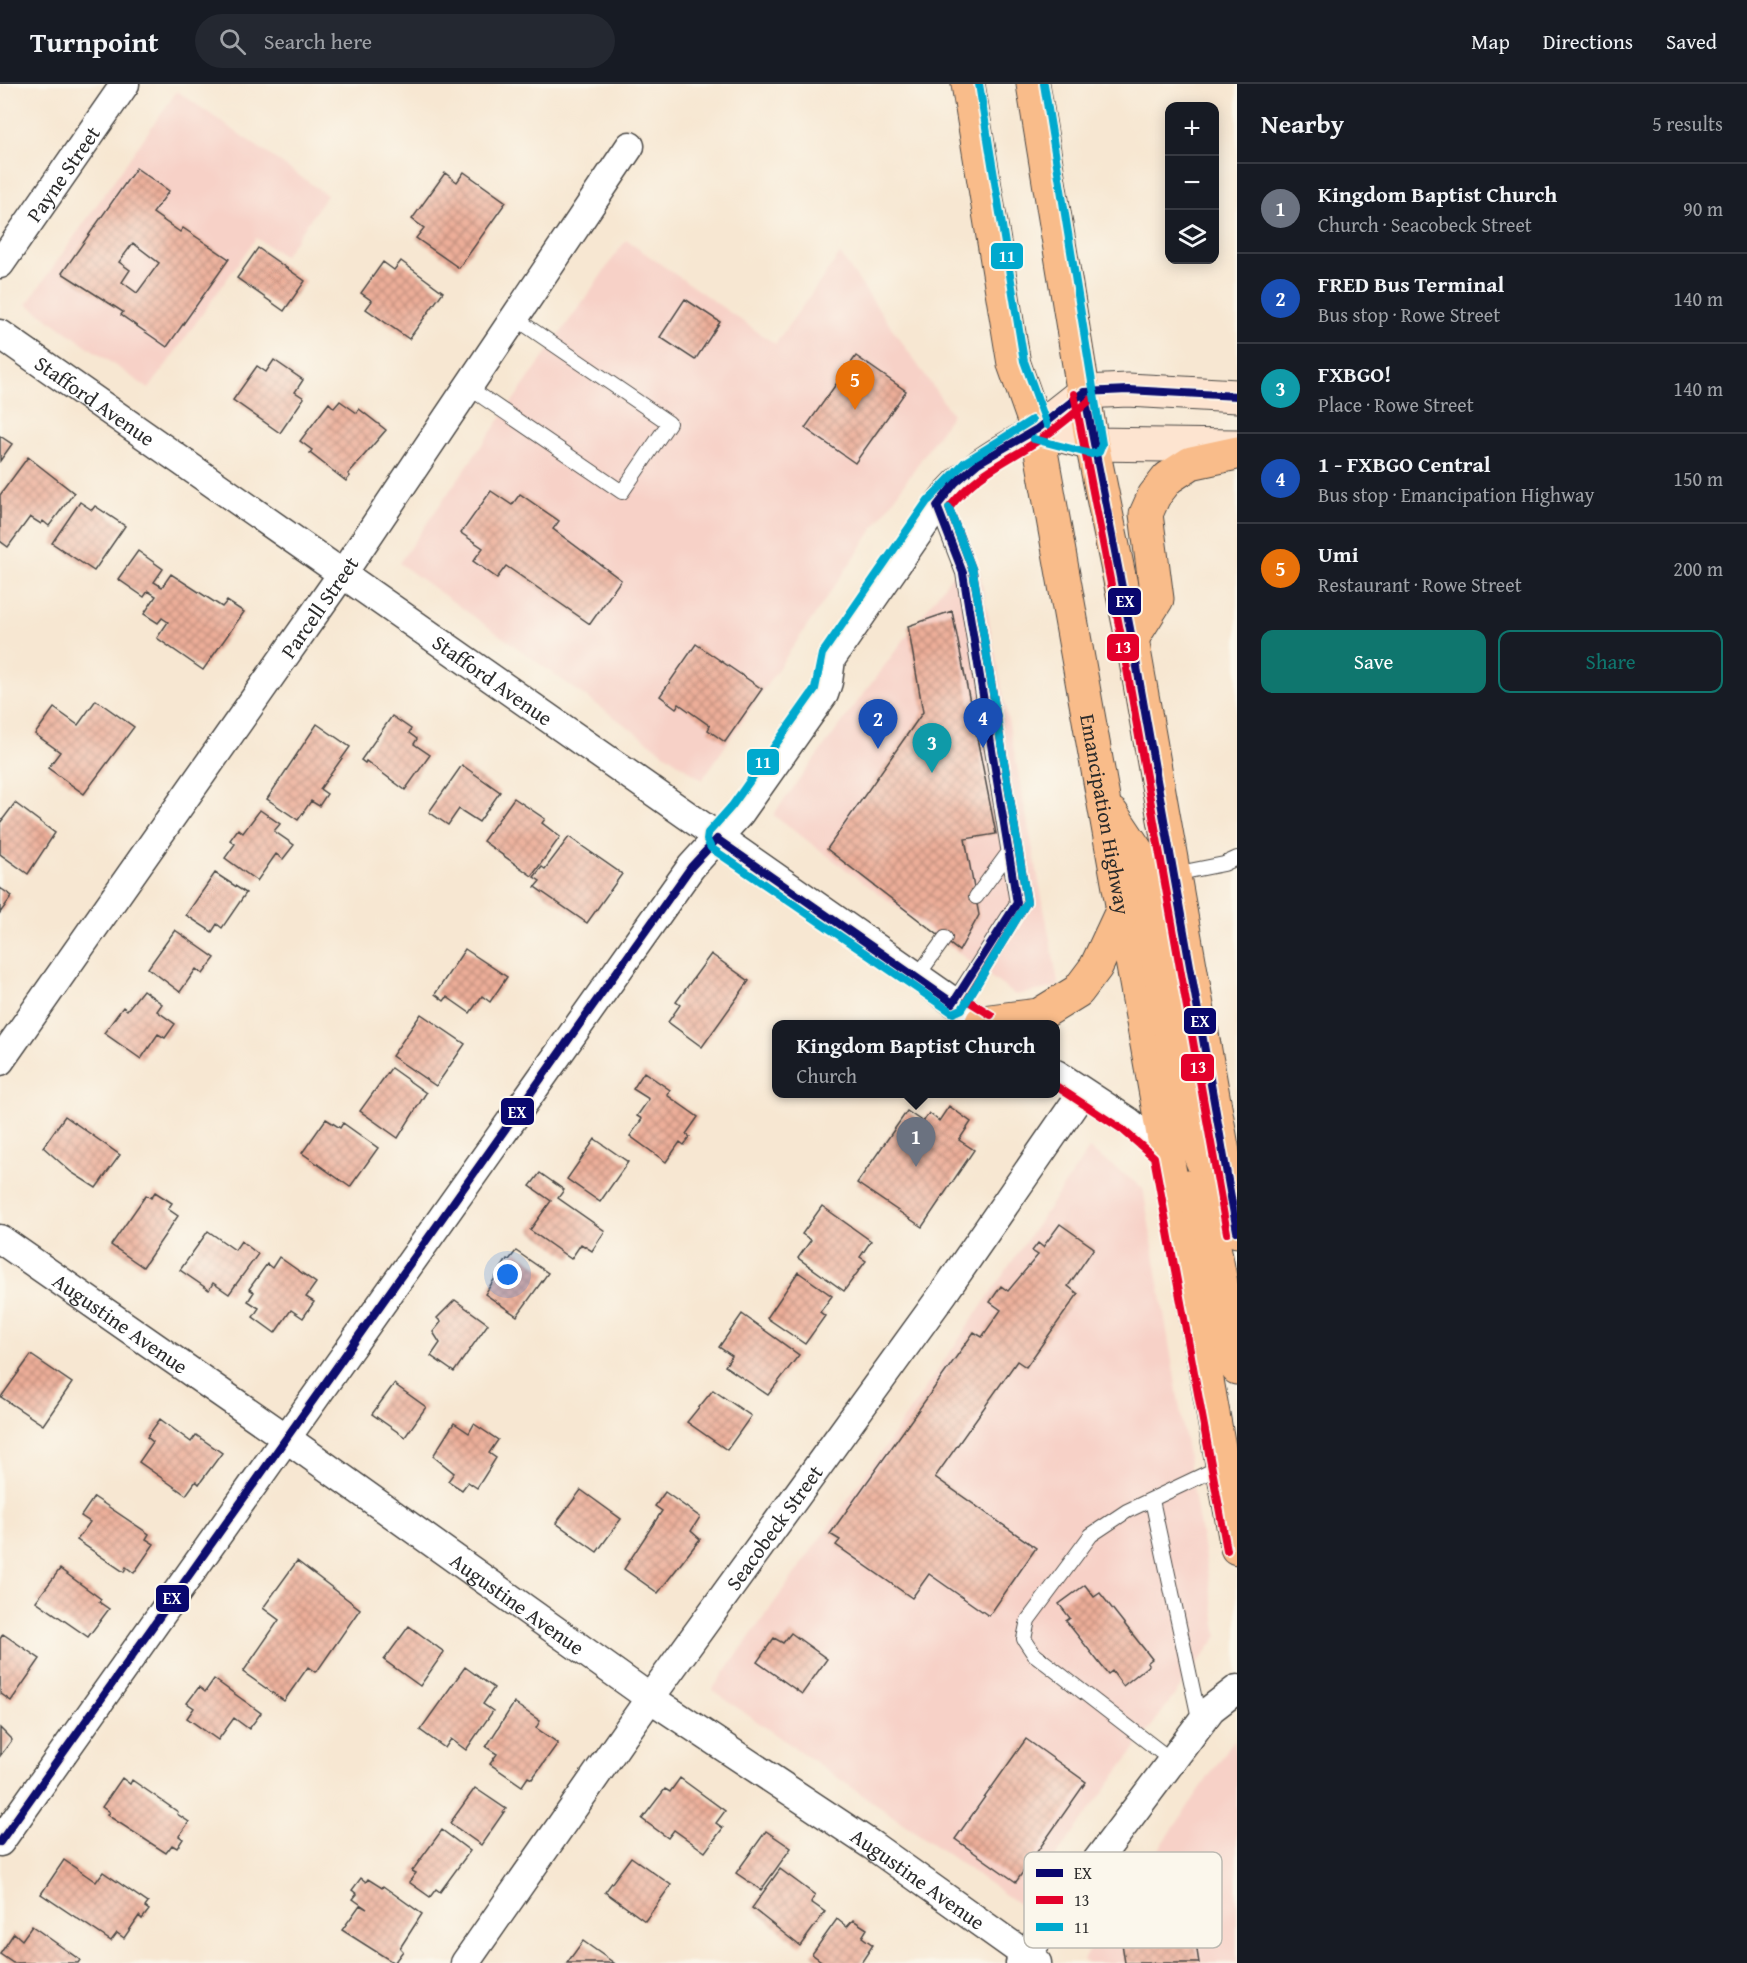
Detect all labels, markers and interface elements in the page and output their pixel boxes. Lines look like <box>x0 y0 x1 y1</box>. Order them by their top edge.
search box <box>195 14 615 68</box>
text: Turnpoint <box>30 21 159 62</box>
icon: search <box>216 25 249 58</box>
text: Search here <box>264 25 372 57</box>
text: Map <box>1471 26 1510 57</box>
text: Directions <box>1543 26 1633 57</box>
text: Saved <box>1666 26 1717 57</box>
map controls <box>1165 102 1219 264</box>
button: + <box>1165 102 1219 156</box>
text: Nearby <box>1261 104 1344 143</box>
text: 5 results <box>1652 109 1723 138</box>
street label: Payne Street <box>18 119 108 228</box>
button: − <box>1165 156 1219 210</box>
text: Kingdom Baptist Church <box>1318 178 1557 210</box>
text: 1 <box>1275 194 1286 223</box>
text: 90 m <box>1683 194 1723 223</box>
button: layers <box>1165 210 1219 264</box>
text: Church · Seacobeck Street <box>1318 210 1532 239</box>
line badge: 11 <box>990 242 1024 270</box>
text: 11 <box>999 244 1015 268</box>
text: FRED Bus Terminal <box>1318 268 1504 300</box>
text: 2 <box>1275 284 1286 313</box>
text: 140 m <box>1673 284 1723 313</box>
text: Bus stop · Rowe Street <box>1318 300 1500 329</box>
street label: Stafford Avenue <box>29 347 162 453</box>
text: FXBGO! <box>1318 358 1391 390</box>
pin: 5 <box>836 360 874 410</box>
text: 3 <box>1275 374 1286 403</box>
text: 140 m <box>1673 374 1723 403</box>
text: Place · Rowe Street <box>1318 390 1474 419</box>
text: 1 - FXBGO Central <box>1318 448 1491 480</box>
text: 4 <box>1275 464 1286 493</box>
text: 150 m <box>1673 464 1723 493</box>
text: Bus stop · Emancipation Highway <box>1318 480 1594 509</box>
text: Umi <box>1318 538 1359 570</box>
street label: Parcell Street <box>272 549 366 664</box>
text: 5 <box>1275 554 1286 583</box>
text: 200 m <box>1673 554 1723 583</box>
text: Restaurant · Rowe Street <box>1318 570 1522 599</box>
line badge: EX <box>1107 587 1142 616</box>
text: EX <box>1116 589 1134 613</box>
street label: Stafford Avenue <box>426 626 559 733</box>
button: Save <box>1261 630 1486 693</box>
button: Share <box>1498 630 1723 693</box>
line badge: 13 <box>1106 633 1140 662</box>
text: 13 <box>1115 635 1131 659</box>
pin: 4 <box>964 698 1002 748</box>
pin: 2 <box>858 700 898 749</box>
street label: Emancipation Highway <box>1073 711 1139 918</box>
pin: 3 <box>912 724 952 773</box>
line badge: 11 <box>746 748 780 776</box>
text: 11 <box>755 750 771 774</box>
line badge: EX <box>1183 1007 1217 1035</box>
text: EX <box>1191 1009 1209 1033</box>
popup <box>772 1020 1060 1098</box>
text: Kingdom Baptist Church <box>796 1029 1036 1061</box>
line badge: 13 <box>1180 1053 1215 1082</box>
text: 13 <box>1190 1055 1206 1079</box>
text: Church <box>796 1061 857 1090</box>
line badge: EX <box>500 1097 535 1126</box>
text: EX <box>508 1100 526 1124</box>
pin: 1 <box>896 1118 936 1167</box>
your location <box>493 1260 522 1289</box>
street label: Augustine Avenue <box>47 1265 195 1381</box>
street label: Seacobeck Street <box>718 1458 830 1596</box>
street label: Augustine Avenue <box>444 1545 591 1662</box>
line badge: EX <box>155 1584 190 1613</box>
text: EX <box>163 1586 181 1610</box>
street label: Augustine Avenue <box>845 1820 992 1937</box>
legend <box>1024 1852 1222 1948</box>
text: EX <box>1074 1861 1092 1885</box>
text: 13 <box>1074 1888 1089 1912</box>
text: 11 <box>1074 1915 1089 1939</box>

